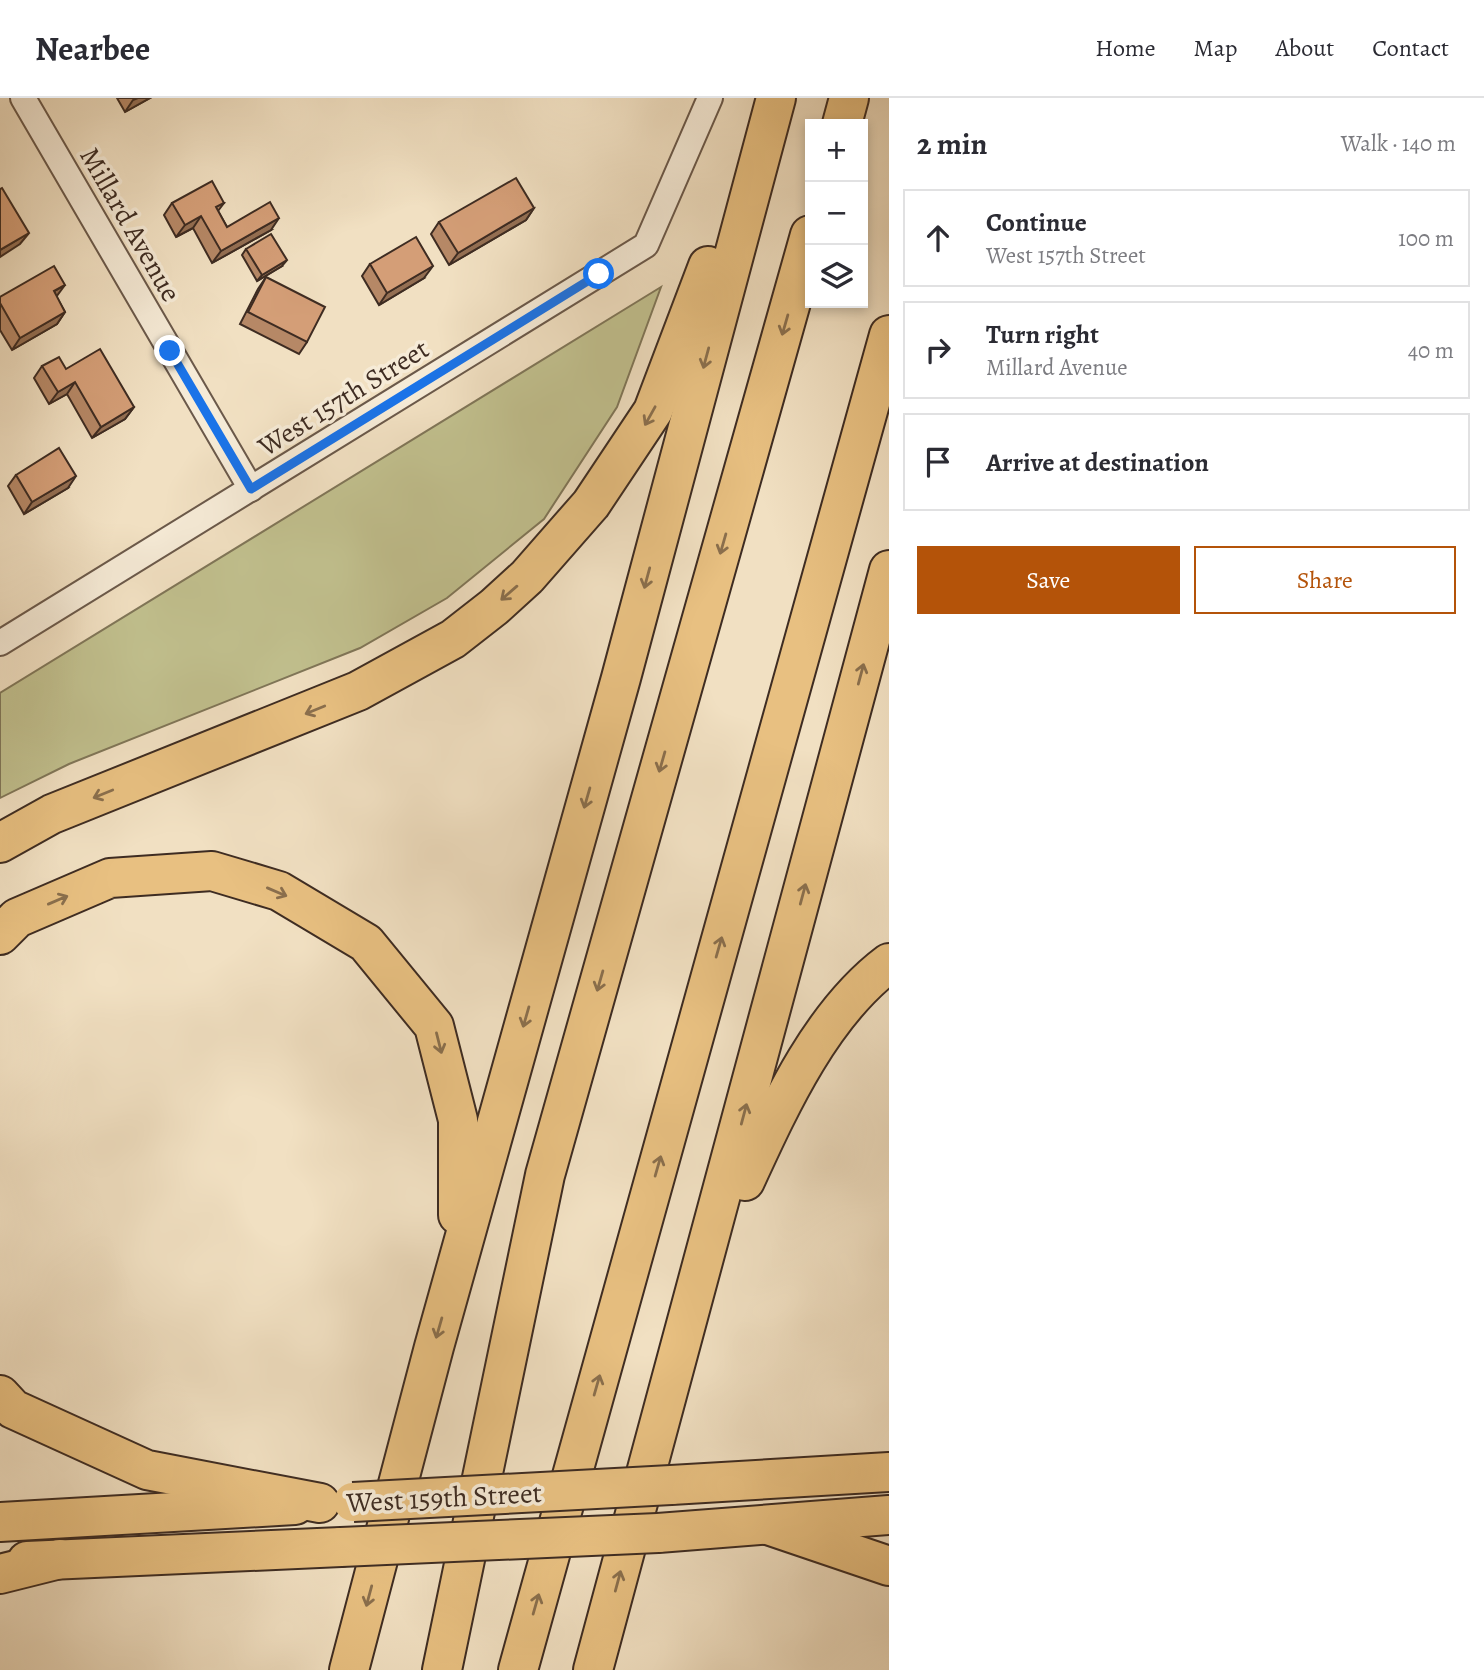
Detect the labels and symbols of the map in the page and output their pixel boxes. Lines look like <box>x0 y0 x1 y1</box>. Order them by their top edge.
street label: Millard Avenue <box>71 140 190 309</box>
route start <box>583 258 614 289</box>
one-way arrow <box>778 313 791 335</box>
street label: West 157th Street <box>250 330 436 466</box>
route end <box>154 335 185 366</box>
one-way arrow <box>699 347 712 369</box>
one-way arrow <box>643 405 656 426</box>
one-way arrow <box>716 532 729 554</box>
one-way arrow <box>640 567 653 589</box>
one-way arrow <box>500 585 518 601</box>
one-way arrow <box>855 664 868 686</box>
one-way arrow <box>305 704 326 717</box>
one-way arrow <box>654 751 667 773</box>
one-way arrow <box>580 786 593 808</box>
one-way arrow <box>93 788 115 801</box>
one-way arrow <box>797 883 810 905</box>
one-way arrow <box>266 886 287 899</box>
one-way arrow <box>47 893 68 906</box>
one-way arrow <box>713 936 726 958</box>
one-way arrow <box>593 970 606 992</box>
one-way arrow <box>519 1006 532 1028</box>
one-way arrow <box>433 1031 446 1053</box>
one-way arrow <box>738 1103 751 1126</box>
one-way arrow <box>653 1155 666 1177</box>
one-way arrow <box>432 1317 445 1339</box>
one-way arrow <box>592 1374 605 1396</box>
street label: West 159th Street <box>344 1474 543 1522</box>
one-way arrow <box>613 1570 626 1592</box>
one-way arrow <box>362 1584 375 1607</box>
one-way arrow <box>531 1593 544 1615</box>

